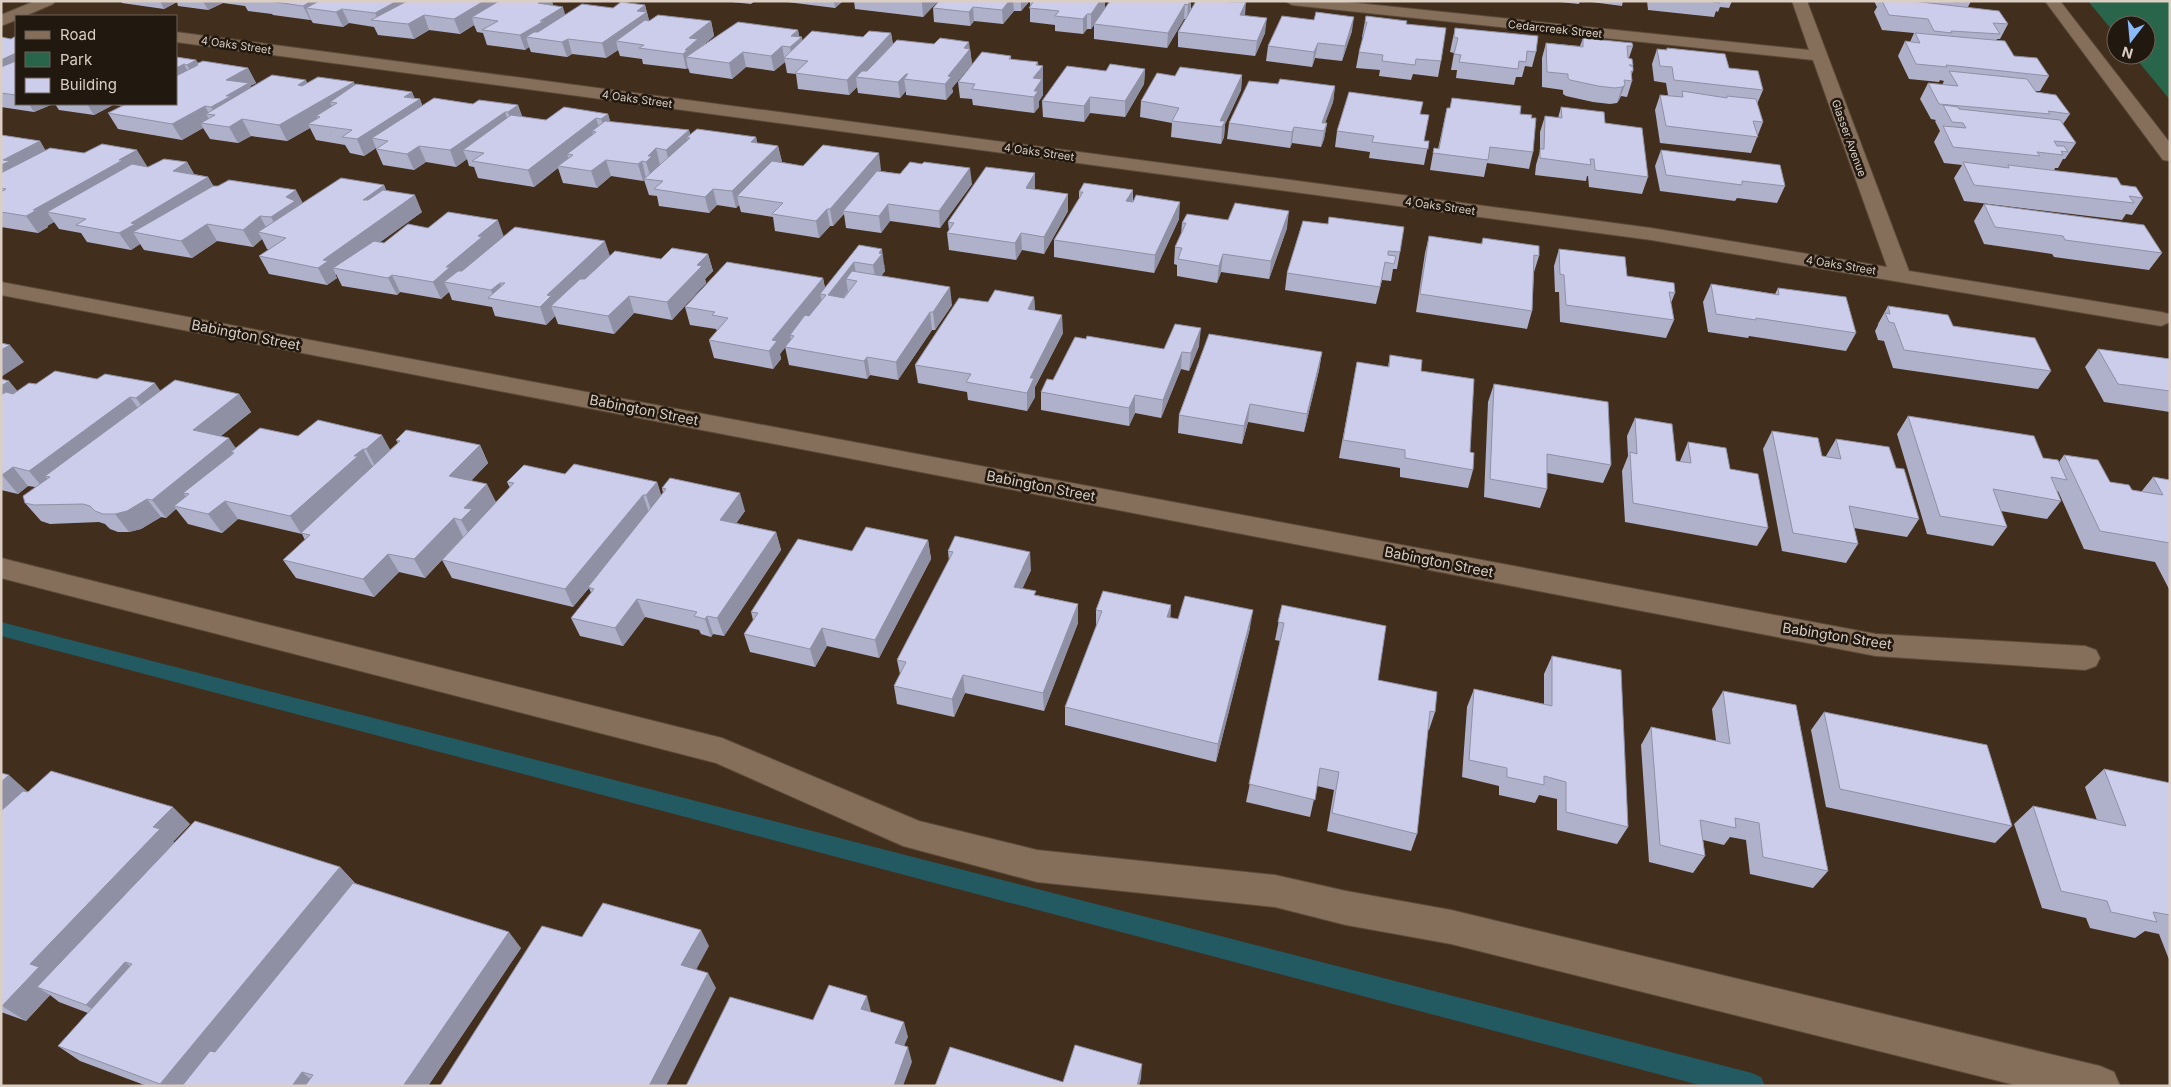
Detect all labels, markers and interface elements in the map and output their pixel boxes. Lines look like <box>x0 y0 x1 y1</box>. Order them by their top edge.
legend <box>15 15 178 105</box>
north arrow <box>2106 15 2156 65</box>
street label: Cedarcreek Street <box>1507 17 1603 41</box>
text: Road <box>60 25 96 44</box>
street label: 4 Oaks Street <box>200 33 272 57</box>
text: N <box>2120 43 2135 63</box>
text: Park <box>60 50 93 69</box>
text: Building <box>60 75 117 94</box>
street label: 4 Oaks Street <box>601 87 673 111</box>
street label: Glasser Avenue <box>1829 98 1869 178</box>
street label: 4 Oaks Street <box>1003 140 1075 164</box>
street label: 4 Oaks Street <box>1404 194 1476 218</box>
street label: 4 Oaks Street <box>1805 253 1877 278</box>
street label: Babington Street <box>190 316 302 353</box>
street label: Babington Street <box>588 391 700 428</box>
street label: Babington Street <box>985 467 1097 504</box>
street label: Babington Street <box>1383 543 1495 580</box>
street label: Babington Street <box>1781 618 1893 653</box>

